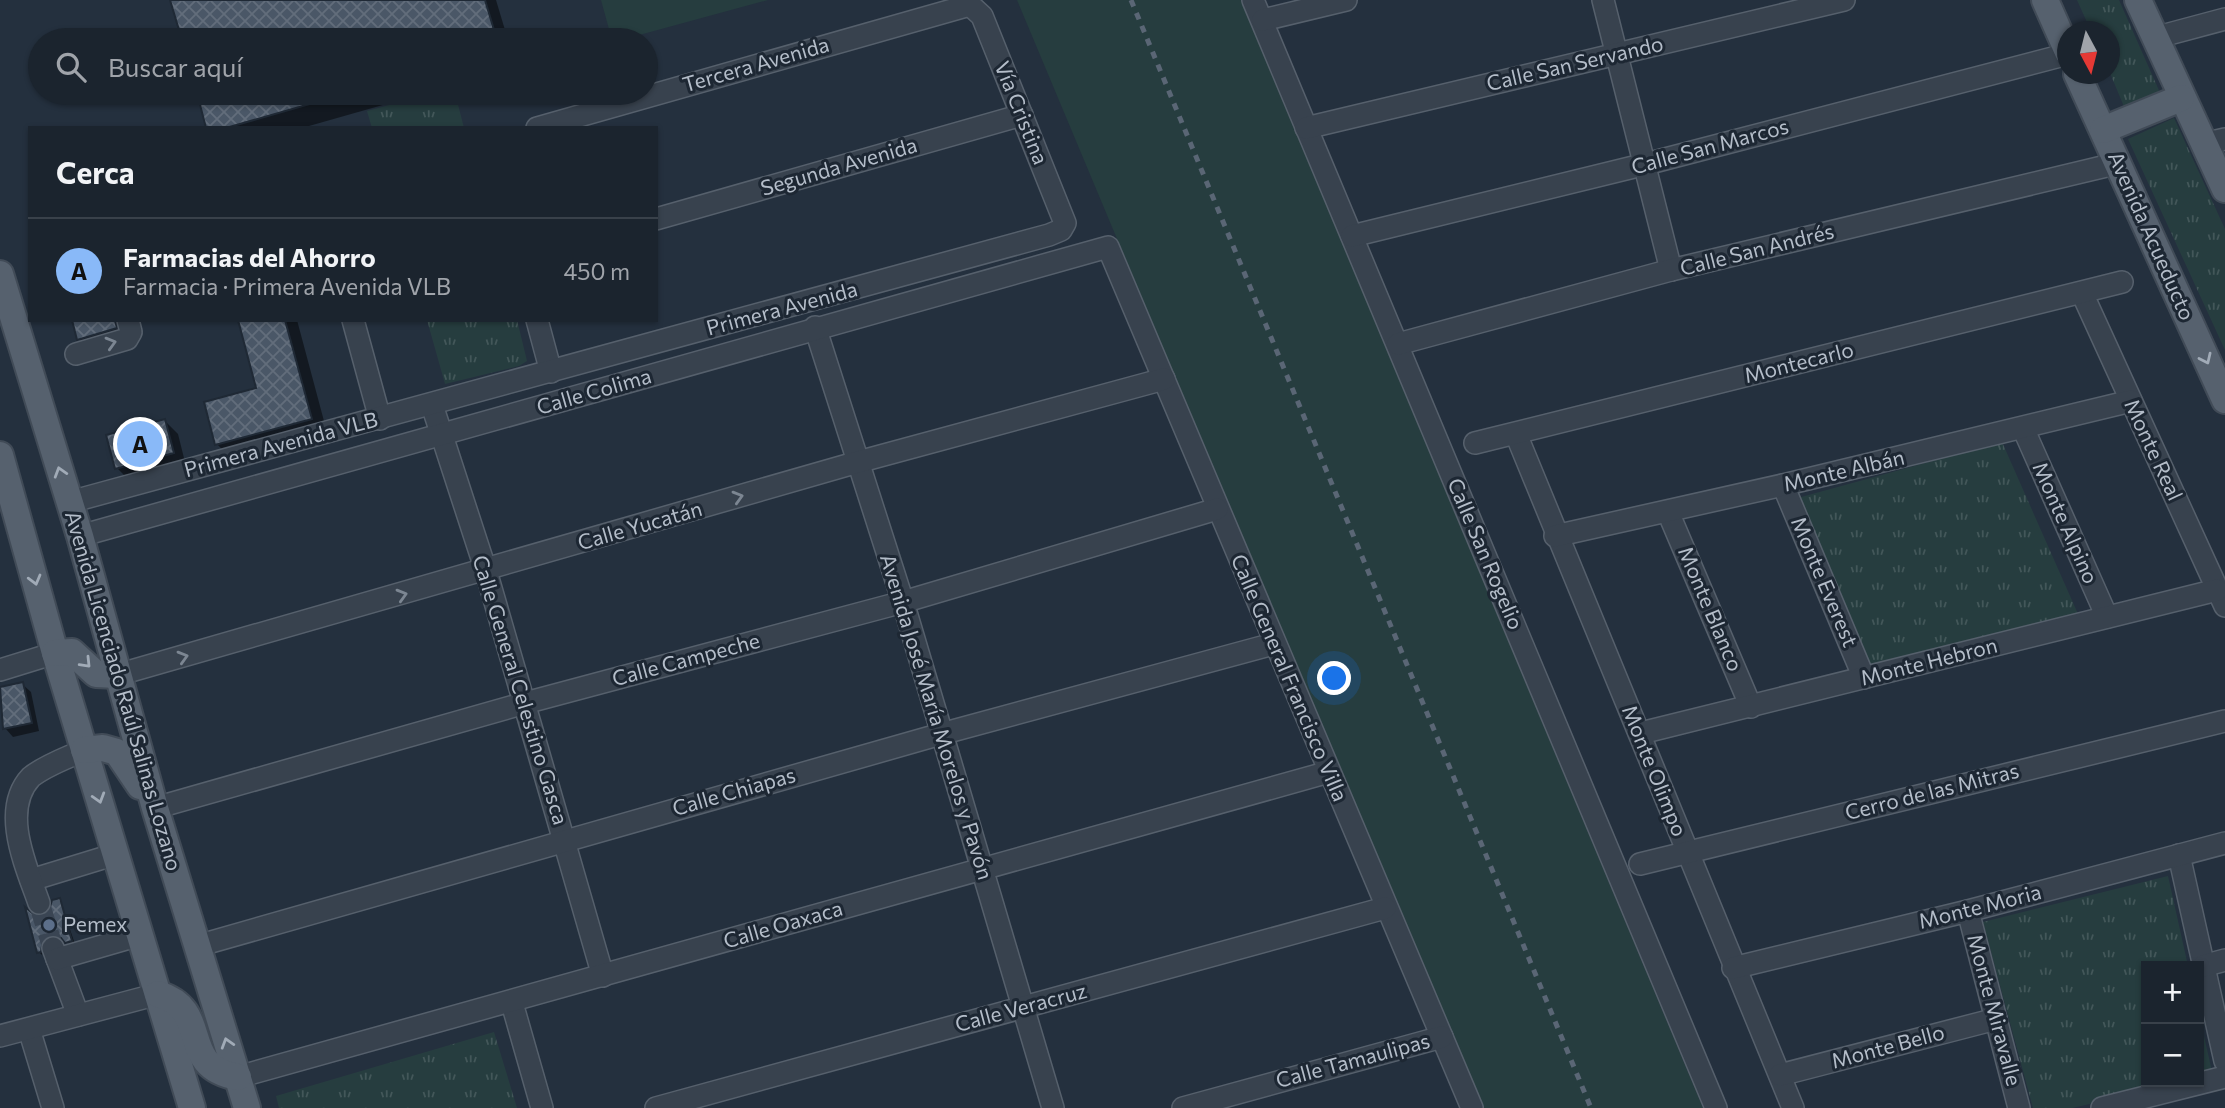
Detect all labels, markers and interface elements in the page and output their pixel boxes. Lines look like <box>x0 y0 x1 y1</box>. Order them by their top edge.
north arrow <box>2057 21 2120 84</box>
search box <box>28 28 658 105</box>
street label: Calle San Servando <box>1484 30 1665 95</box>
street label: Tercera Avenida <box>679 31 832 96</box>
icon: search <box>52 48 90 86</box>
text: Buscar aquí <box>108 51 243 82</box>
street label: Vía Cristina <box>990 57 1054 168</box>
street label: Calle San Marcos <box>1628 113 1791 179</box>
street label: Segunda Avenida <box>758 131 920 200</box>
street label: Avenida Acueducto <box>2104 147 2201 324</box>
text: Cerca <box>56 153 135 190</box>
street label: Calle San Andrés <box>1677 217 1836 280</box>
text: Farmacias del Ahorro <box>123 241 376 272</box>
text: A <box>71 257 87 285</box>
text: 450 m <box>564 257 630 285</box>
text: Farmacia · Primera Avenida VLB <box>123 272 451 300</box>
street label: Primera Avenida <box>703 275 860 340</box>
street label: Montecarlo <box>1741 336 1856 387</box>
one-way arrow <box>105 337 117 352</box>
one-way arrow <box>2198 352 2212 364</box>
street label: Calle Colima <box>533 362 654 419</box>
street label: Monte Real <box>2120 395 2189 504</box>
street label: Primera Avenida VLB <box>181 406 380 481</box>
pin: A <box>117 418 163 470</box>
street label: Monte Albán <box>1781 443 1907 496</box>
street label: Monte Alpino <box>2028 458 2104 587</box>
one-way arrow <box>54 466 69 478</box>
street label: Calle San Rogelio <box>1443 474 1530 633</box>
one-way arrow <box>732 490 744 505</box>
street label: Calle Yucatán <box>575 495 705 554</box>
street label: Avenida Licenciado Raúl Salinas Lozano <box>61 508 188 873</box>
street label: Monte Everest <box>1787 513 1864 650</box>
street label: Monte Blanco <box>1674 542 1749 675</box>
street label: Calle General Francisco Villa <box>1227 550 1354 805</box>
street label: Avenida José María Morelos y Pavón <box>876 551 999 882</box>
street label: Calle General Celestino Gasca <box>468 552 574 827</box>
one-way arrow <box>27 573 41 585</box>
one-way arrow <box>396 588 408 603</box>
street label: Calle Campeche <box>609 627 762 690</box>
street label: Monte Hebron <box>1858 631 2000 690</box>
one-way arrow <box>177 650 189 665</box>
one-way arrow <box>78 655 90 668</box>
your location <box>1317 661 1351 695</box>
street label: Monte Olimpo <box>1618 701 1693 840</box>
street label: Cerro de las Mitras <box>1842 757 2021 824</box>
street label: Calle Chiapas <box>669 761 798 820</box>
one-way arrow <box>90 792 105 804</box>
street label: Monte Moria <box>1916 878 2044 933</box>
street label: Calle Oaxaca <box>720 895 845 952</box>
place label: Pemex <box>63 911 127 936</box>
marker: Pemex <box>41 917 57 933</box>
street label: Monte Miravalle <box>1963 931 2028 1088</box>
map controls <box>2141 961 2204 1087</box>
button: + <box>2141 961 2204 1024</box>
street label: Calle Veracruz <box>952 977 1089 1036</box>
street label: Monte Bello <box>1828 1018 1947 1073</box>
button: − <box>2141 1024 2204 1087</box>
street label: Calle Tamaulipas <box>1273 1027 1432 1092</box>
one-way arrow <box>221 1037 235 1049</box>

